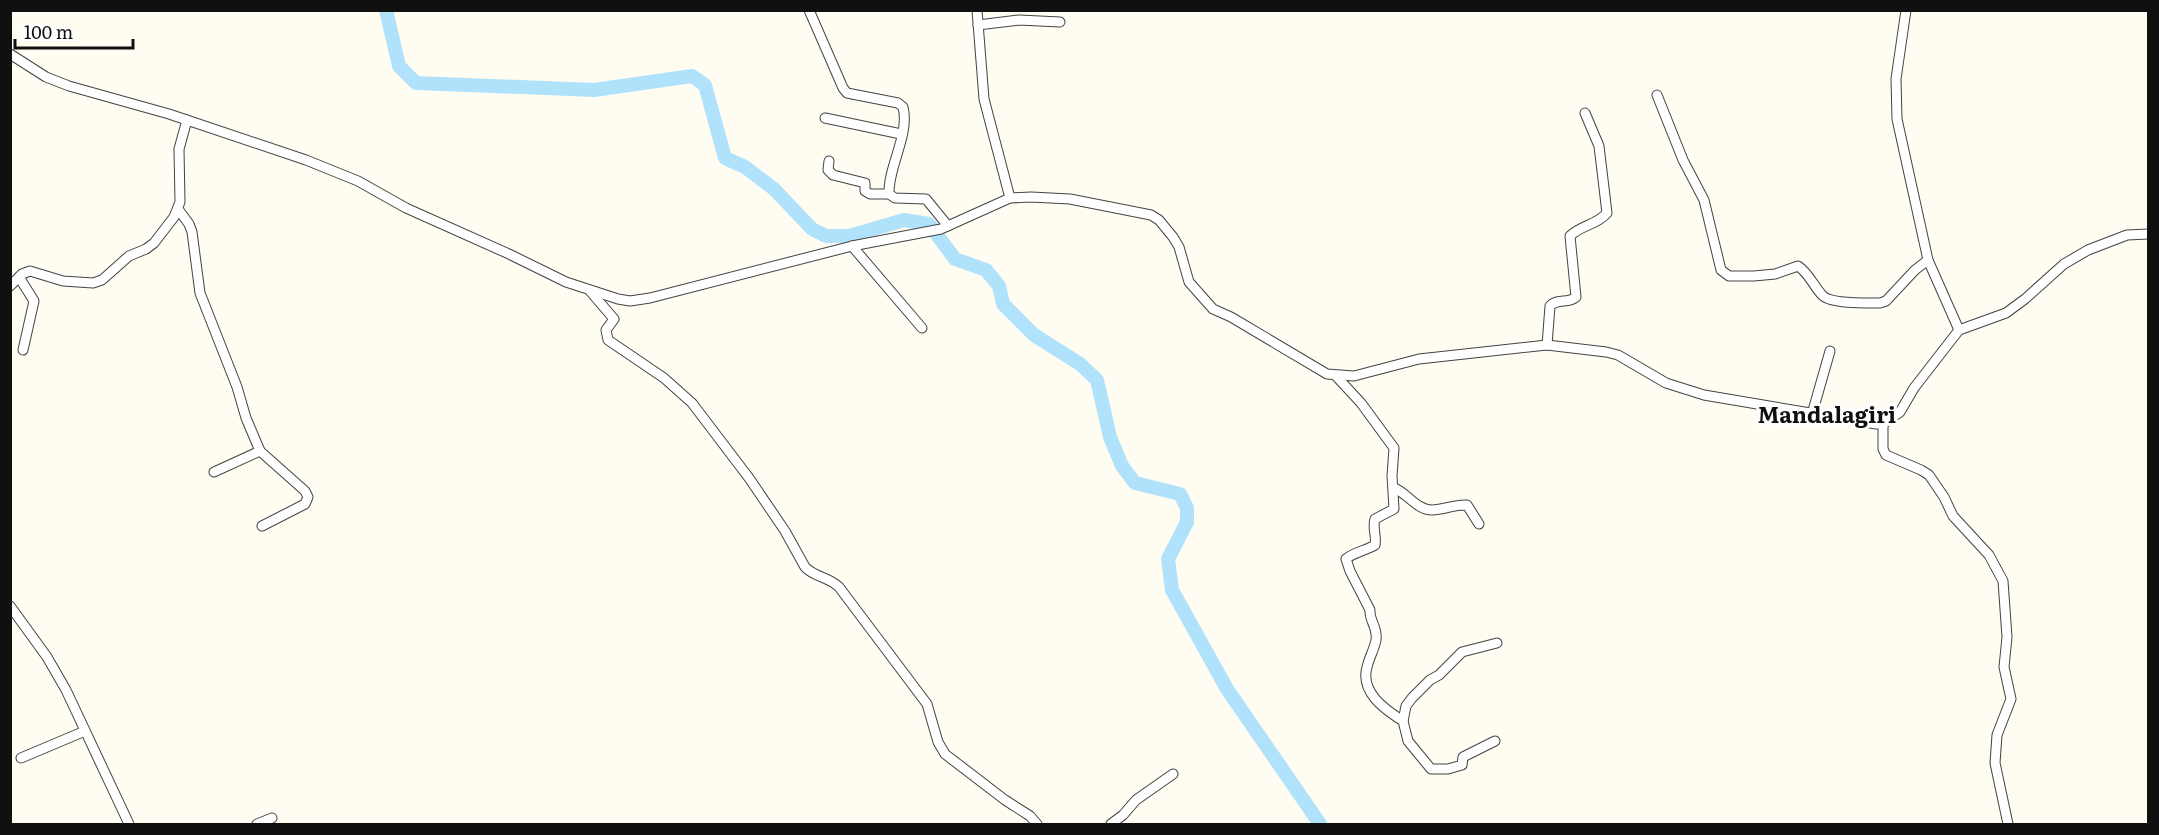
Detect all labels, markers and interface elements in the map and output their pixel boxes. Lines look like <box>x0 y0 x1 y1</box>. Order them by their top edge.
scale bar <box>15 12 134 50</box>
text: 100 m <box>24 18 73 45</box>
district label: Mandalagiri <box>1758 397 1896 430</box>

